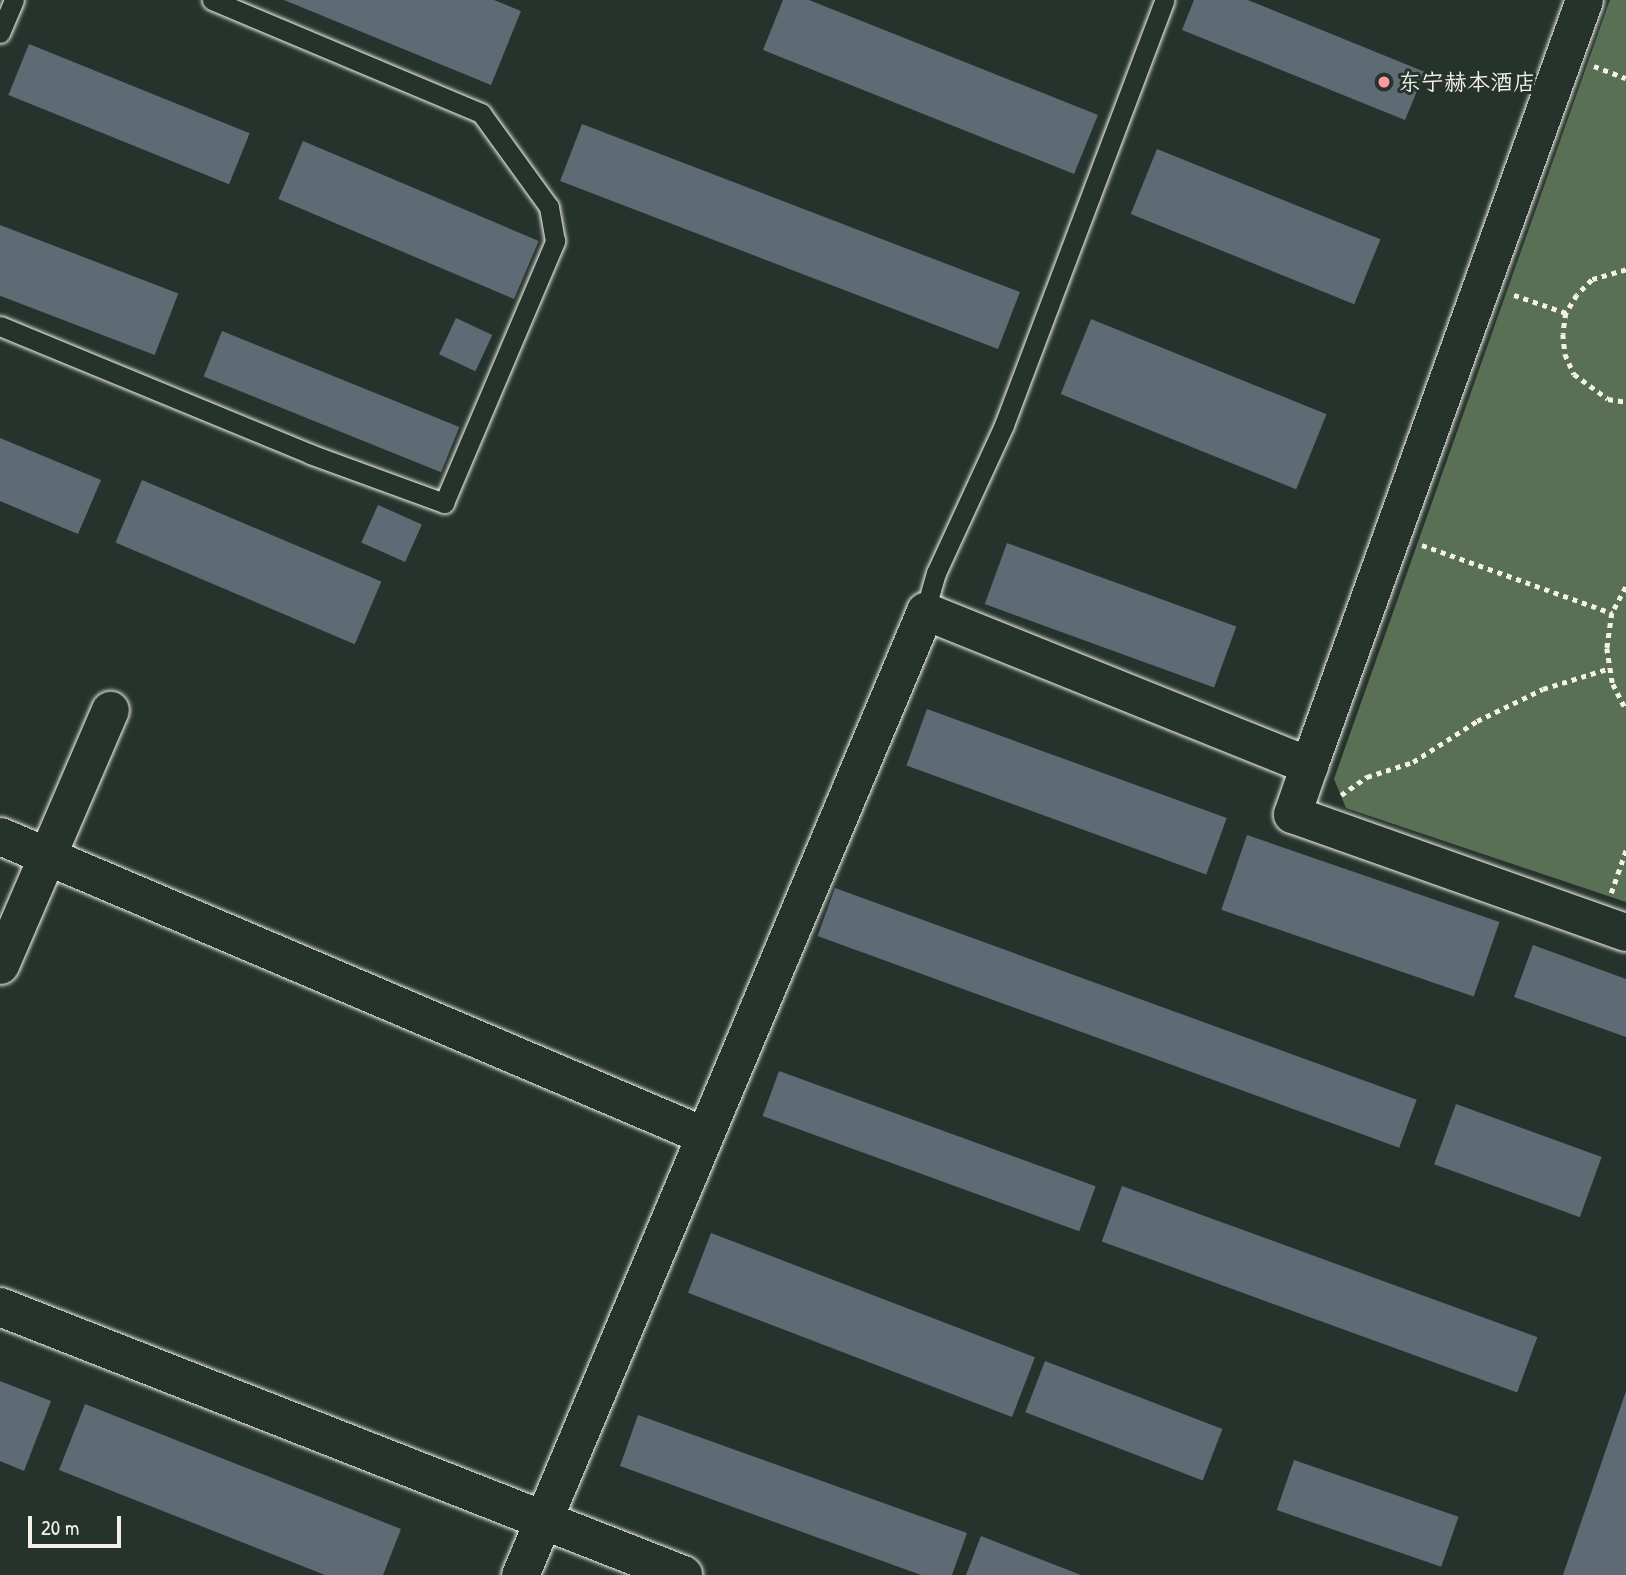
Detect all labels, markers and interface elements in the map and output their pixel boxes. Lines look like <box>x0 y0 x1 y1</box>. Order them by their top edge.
place label: 东宁赫本酒店 <box>1398 68 1536 96</box>
marker: 东宁赫本酒店 <box>1376 74 1392 90</box>
scale bar <box>32 1502 124 1546</box>
text: 20 m <box>41 1513 79 1542</box>

